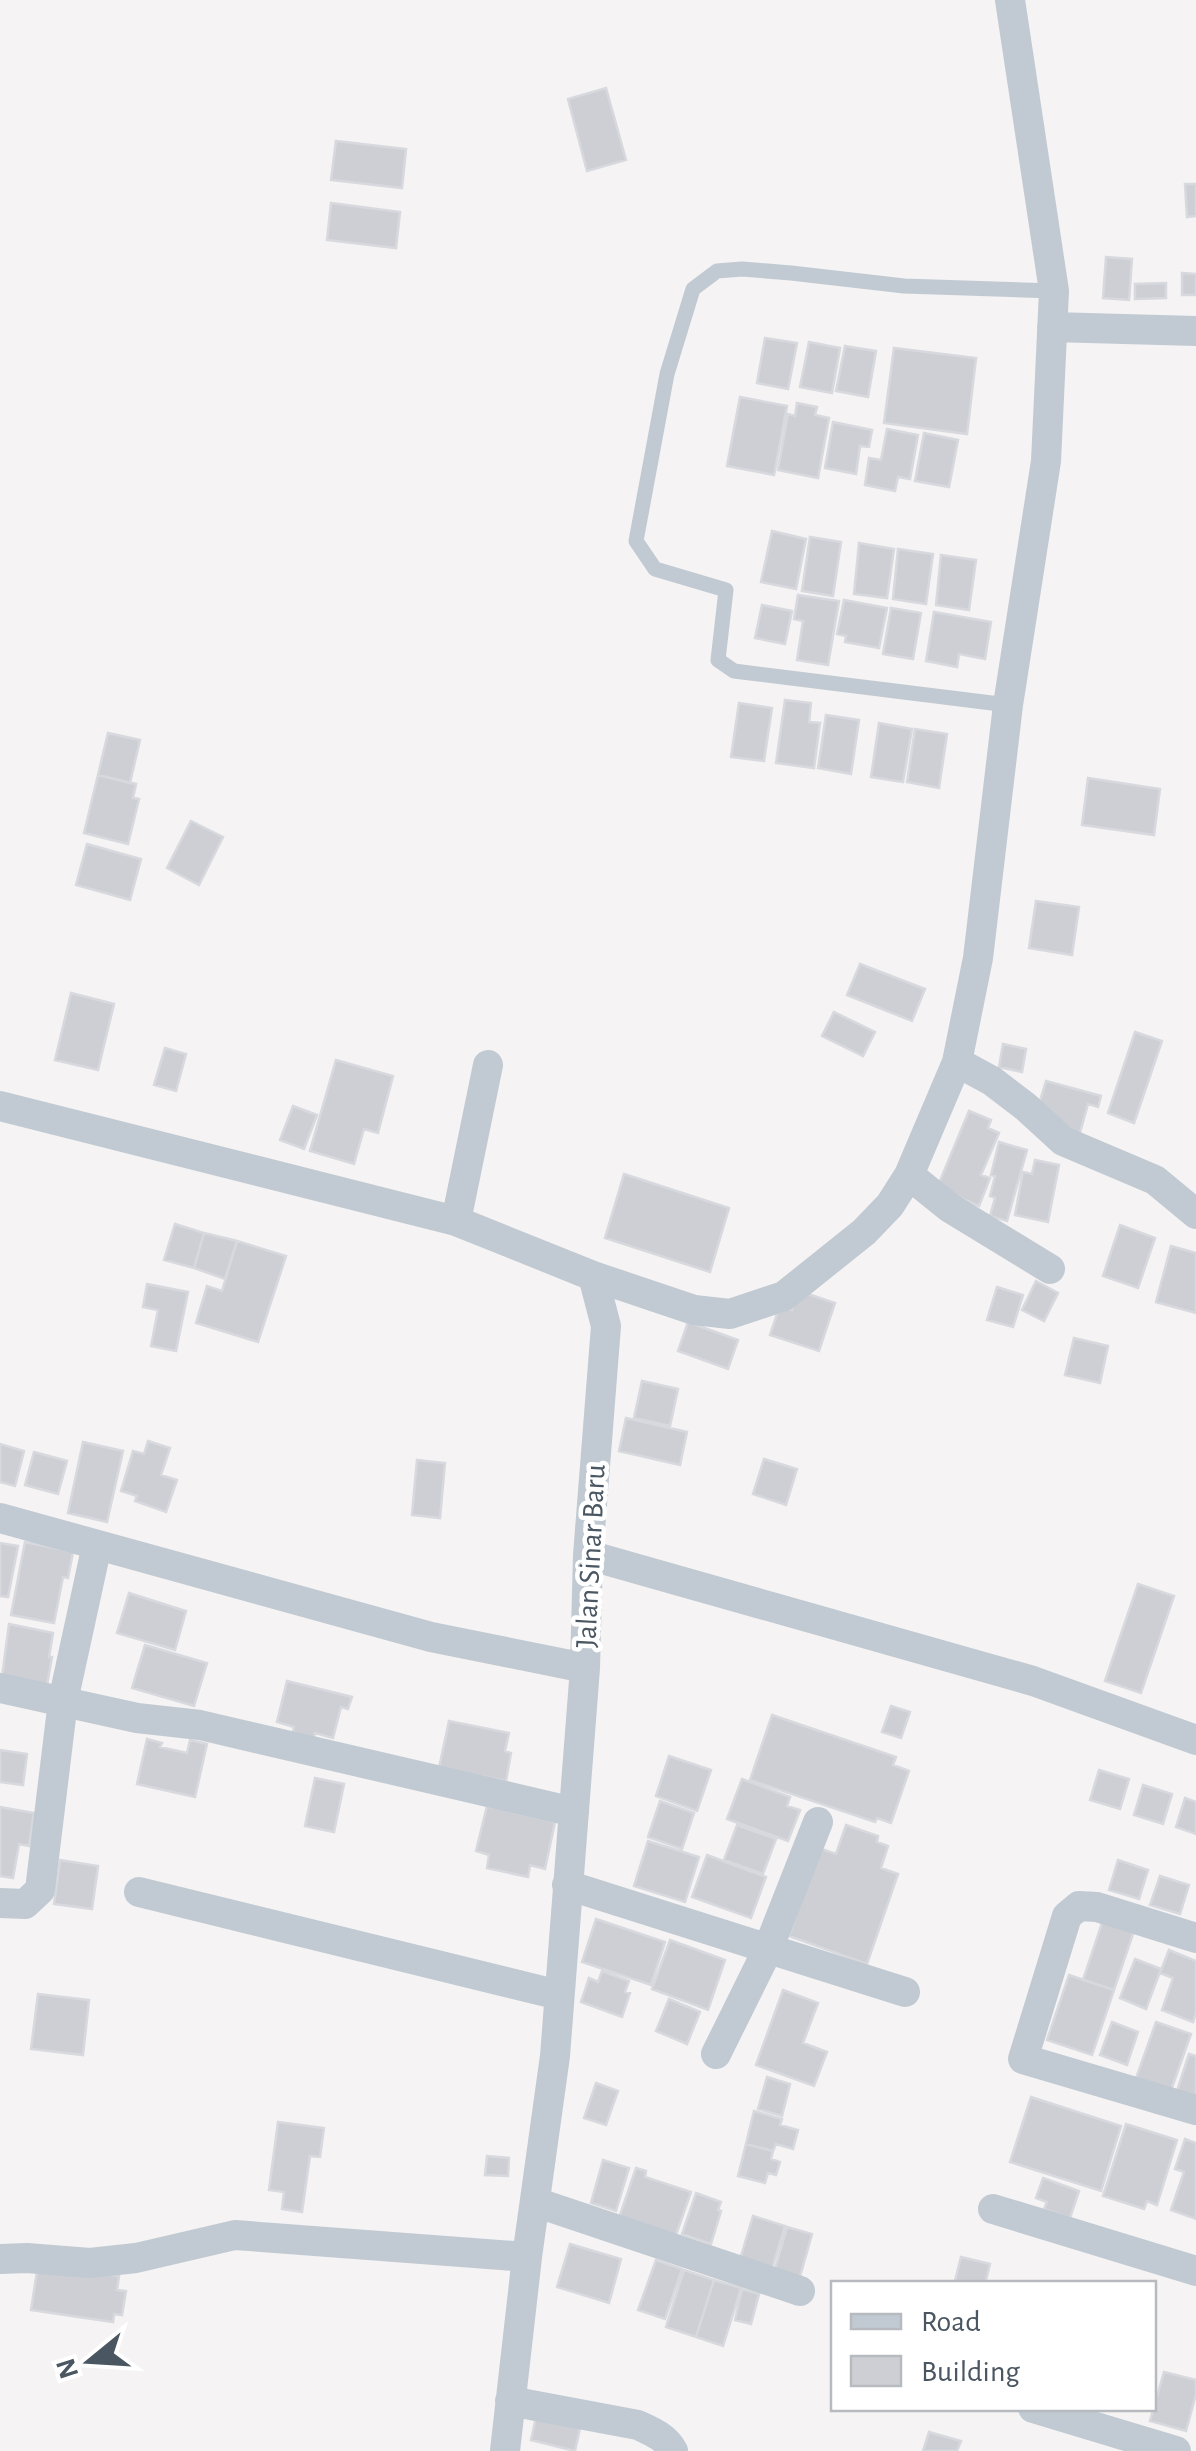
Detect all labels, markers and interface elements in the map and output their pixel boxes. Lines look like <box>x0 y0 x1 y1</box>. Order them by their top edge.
street label: Jalan Sinar Baru <box>571 1463 611 1649</box>
legend <box>831 2281 1156 2411</box>
text: Road <box>921 2307 981 2337</box>
north arrow <box>40 2311 140 2411</box>
text: N <box>52 2355 84 2382</box>
text: Building <box>921 2357 1020 2387</box>

